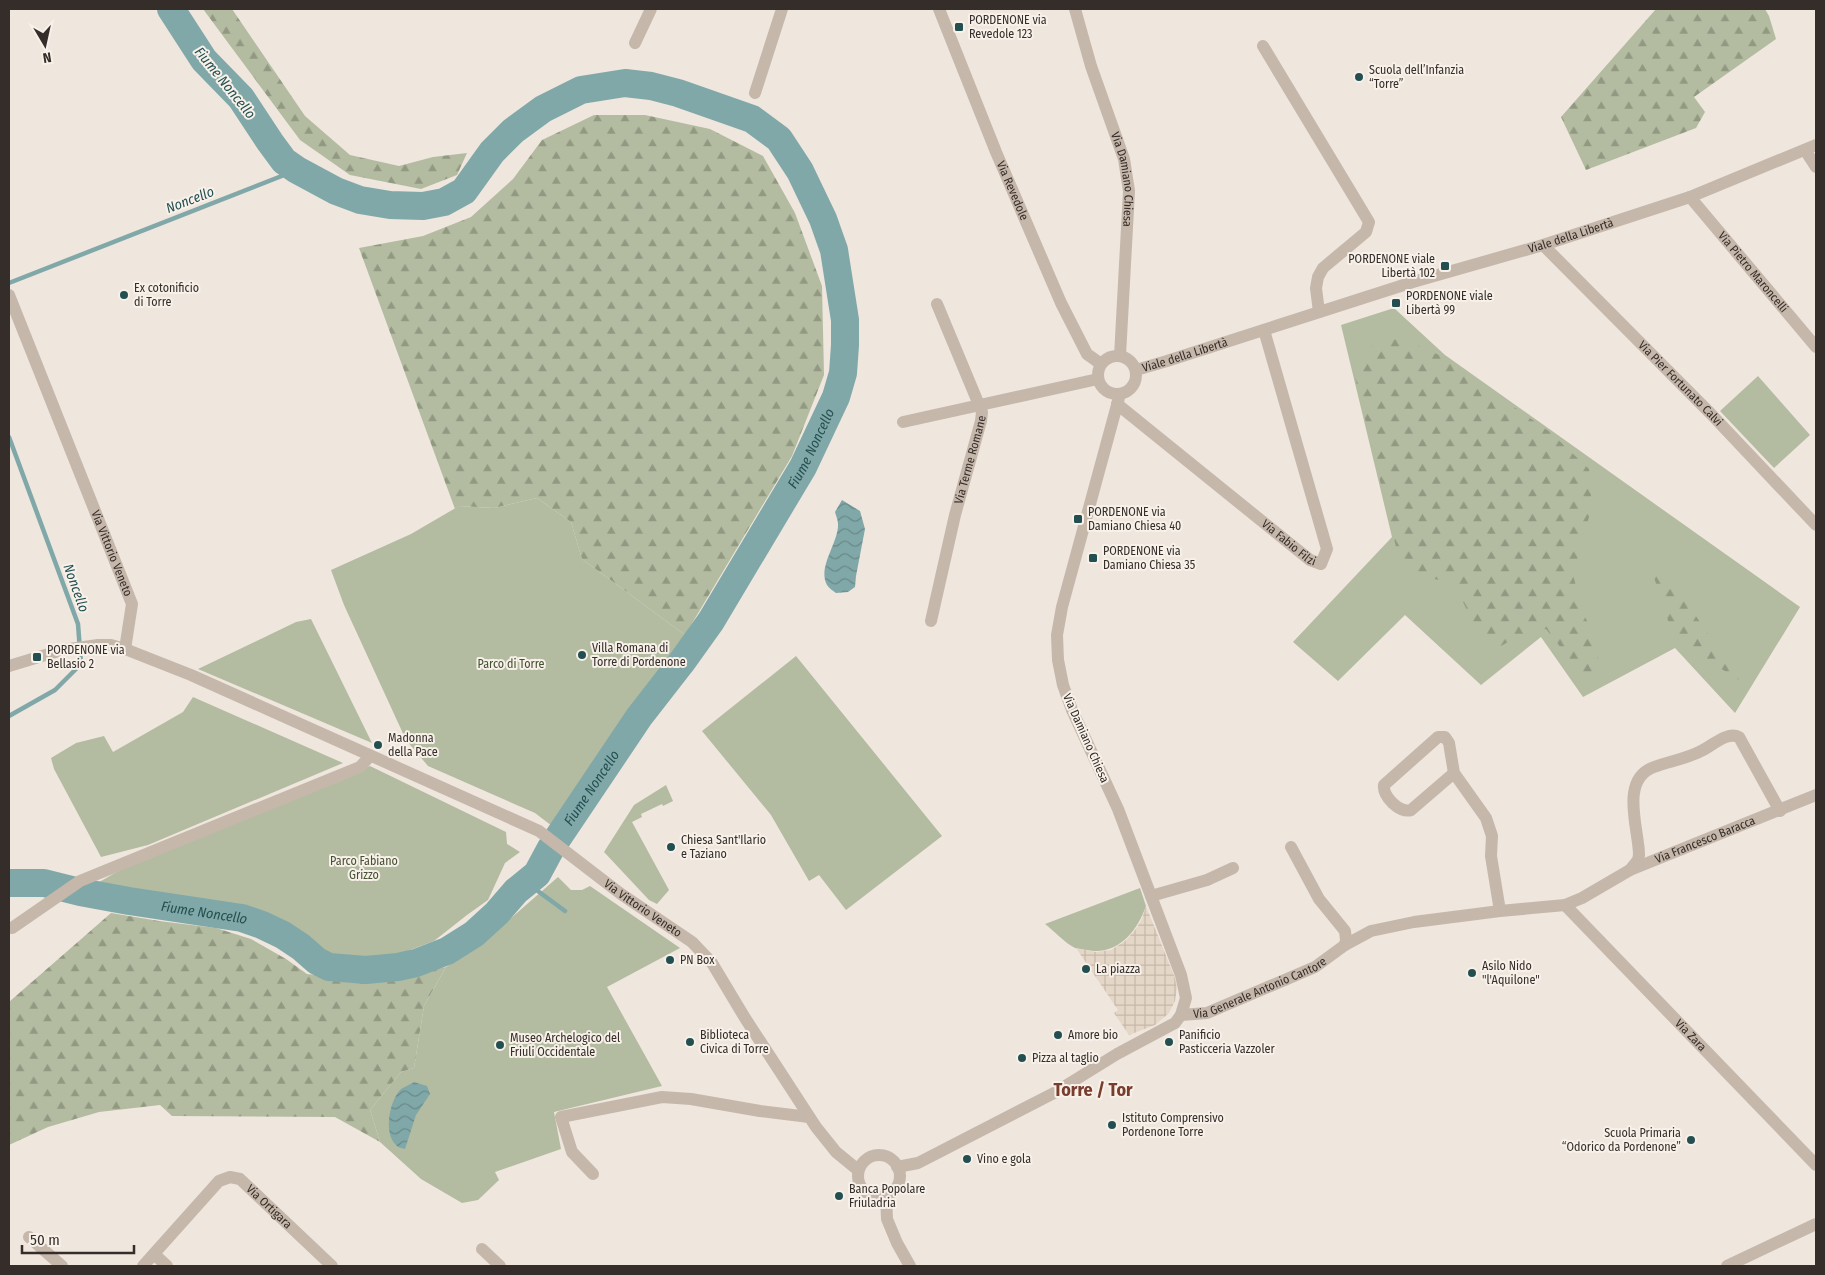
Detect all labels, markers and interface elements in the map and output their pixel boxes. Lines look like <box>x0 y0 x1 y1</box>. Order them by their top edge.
place label: PORDENONE via Revedole 123 <box>969 13 1047 41</box>
north arrow <box>20 20 70 70</box>
marker: PORDENONE via Revedole 123 <box>953 21 965 33</box>
water label: Fiume Noncello <box>191 44 259 122</box>
text: N <box>41 48 52 66</box>
place label: Scuola dell’Infanzia “Torre” <box>1369 63 1464 91</box>
marker: Scuola dell’Infanzia “Torre” <box>1353 71 1365 83</box>
street label: Via Damiano Chiesa <box>1108 130 1136 227</box>
street label: Via Revedole <box>994 159 1032 222</box>
water label: Noncello <box>164 183 216 217</box>
street label: Viale della Libertà <box>1526 215 1615 256</box>
street label: Via Pietro Maroncelli <box>1715 229 1791 315</box>
place label: PORDENONE viale Libertà 102 <box>1348 252 1435 280</box>
marker: PORDENONE viale Libertà 102 <box>1439 260 1451 272</box>
place label: Ex cotonificio di Torre <box>134 281 199 309</box>
marker: Ex cotonificio di Torre <box>118 289 130 301</box>
place label: PORDENONE viale Libertà 99 <box>1406 289 1493 317</box>
marker: PORDENONE viale Libertà 99 <box>1390 297 1402 309</box>
street label: Viale della Libertà <box>1140 335 1229 375</box>
street label: Via Pier Fortunato Calvi <box>1635 338 1726 429</box>
water label: Fiume Noncello <box>784 406 838 491</box>
street label: Via Terme Romane <box>951 415 989 505</box>
place label: PORDENONE via Damiano Chiesa 40 <box>1088 505 1181 533</box>
street label: Via Vittorio Veneto <box>88 508 135 598</box>
marker: PORDENONE via Damiano Chiesa 40 <box>1072 513 1084 525</box>
street label: Via Fabio Filzi <box>1259 517 1318 569</box>
place label: PORDENONE via Damiano Chiesa 35 <box>1103 544 1196 572</box>
marker: PORDENONE via Damiano Chiesa 35 <box>1087 552 1099 564</box>
water label: Noncello <box>59 562 93 614</box>
place label: Villa Romana di Torre di Pordenone <box>592 641 686 669</box>
place label: PORDENONE via Bellasio 2 <box>47 643 125 671</box>
marker: Villa Romana di Torre di Pordenone <box>576 649 588 661</box>
marker: PORDENONE via Bellasio 2 <box>31 651 43 663</box>
park label: Parco di Torre <box>478 657 545 671</box>
street label: Via Damiano Chiesa <box>1060 691 1112 785</box>
place label: Madonna della Pace <box>388 731 438 759</box>
marker: Madonna della Pace <box>372 739 384 751</box>
water label: Fiume Noncello <box>560 747 623 829</box>
street label: Via Francesco Baracca <box>1653 813 1757 866</box>
place label: Chiesa Sant'Ilario e Taziano <box>681 833 766 861</box>
marker: Chiesa Sant'Ilario e Taziano <box>665 841 677 853</box>
park label: Parco Fabiano Grizzo <box>330 854 398 882</box>
street label: Via Vittorio Veneto <box>601 876 684 940</box>
water label: Fiume Noncello <box>160 897 250 928</box>
place label: PN Box <box>680 953 715 967</box>
marker: PN Box <box>664 954 676 966</box>
street label: Via Generale Antonio Cantore <box>1193 954 1329 1021</box>
place label: Asilo Nido "l'Aquilone" <box>1482 959 1540 987</box>
place label: La piazza <box>1096 962 1141 976</box>
marker: La piazza <box>1080 963 1092 975</box>
marker: Asilo Nido "l'Aquilone" <box>1466 967 1478 979</box>
street label: Via Zara <box>1672 1016 1709 1054</box>
place label: Biblioteca Civica di Torre <box>700 1028 769 1056</box>
place label: Amore bio <box>1068 1028 1118 1042</box>
place label: Panificio Pasticceria Vazzoler <box>1179 1028 1275 1056</box>
marker: Amore bio <box>1052 1029 1064 1041</box>
place label: Museo Archelogico del Friuli Occidentale <box>510 1031 620 1059</box>
marker: Biblioteca Civica di Torre <box>684 1036 696 1048</box>
marker: Panificio Pasticceria Vazzoler <box>1163 1036 1175 1048</box>
marker: Museo Archelogico del Friuli Occidentale <box>494 1039 506 1051</box>
place label: Pizza al taglio <box>1032 1051 1099 1065</box>
marker: Pizza al taglio <box>1016 1052 1028 1064</box>
district label: Torre / Tor <box>1053 1079 1133 1101</box>
place label: Istituto Comprensivo Pordenone Torre <box>1122 1111 1224 1139</box>
marker: Istituto Comprensivo Pordenone Torre <box>1106 1119 1118 1131</box>
place label: Scuola Primaria “Odorico da Pordenone” <box>1562 1126 1681 1154</box>
marker: Scuola Primaria “Odorico da Pordenone” <box>1685 1134 1697 1146</box>
place label: Vino e gola <box>977 1152 1031 1166</box>
marker: Vino e gola <box>961 1153 973 1165</box>
street label: Via Ortigara <box>243 1182 295 1231</box>
place label: Banca Popolare Friuladria <box>849 1182 925 1210</box>
marker: Banca Popolare Friuladria <box>833 1190 845 1202</box>
scale bar <box>22 1222 135 1254</box>
text: 50 m <box>30 1231 60 1249</box>

